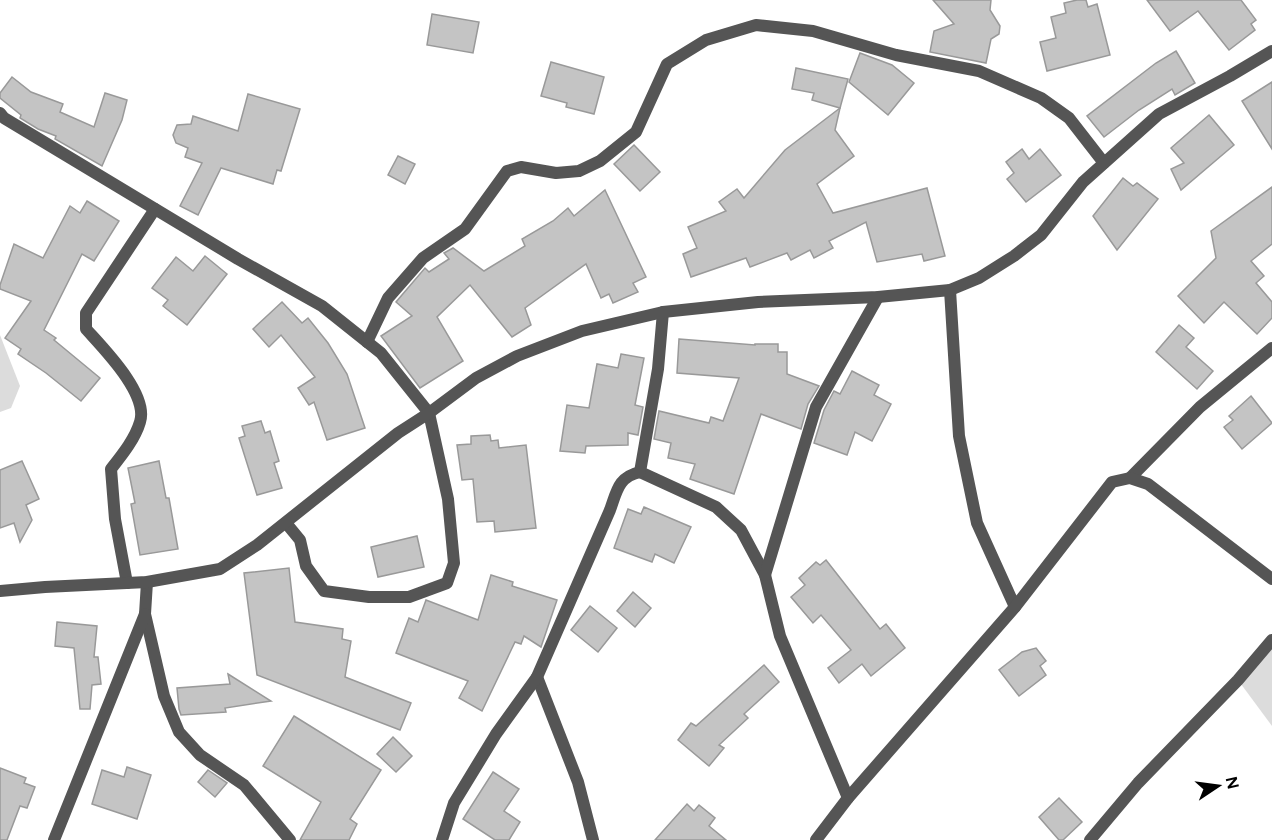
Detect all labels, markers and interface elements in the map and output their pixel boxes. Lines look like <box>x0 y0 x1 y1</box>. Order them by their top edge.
north arrow <box>1188 756 1248 816</box>
text: N <box>1221 775 1243 791</box>

